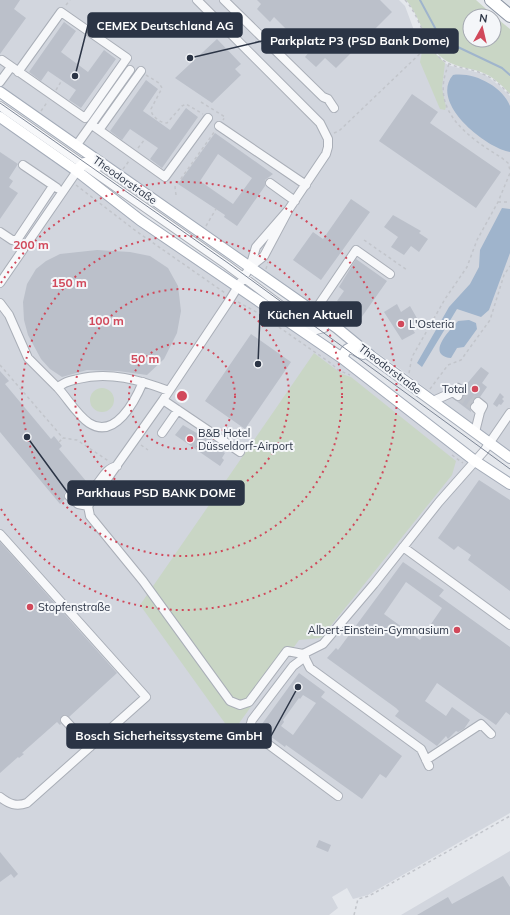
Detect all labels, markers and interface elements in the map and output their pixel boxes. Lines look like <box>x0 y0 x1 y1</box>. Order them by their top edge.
north arrow <box>462 8 502 48</box>
text: N <box>478 11 488 26</box>
callout: CEMEX Deutschland AG <box>88 13 242 37</box>
text: CEMEX Deutschland AG <box>96 18 234 33</box>
callout: Parkplatz P3 (PSD Bank Dome) <box>262 29 458 53</box>
text: Parkplatz P3 (PSD Bank Dome) <box>270 33 450 48</box>
street label: Theodorstraße <box>90 153 160 207</box>
text: 200 m <box>13 237 49 252</box>
text: 150 m <box>51 275 87 290</box>
callout: Küchen Aktuell <box>260 302 361 326</box>
text: Küchen Aktuell <box>267 307 353 322</box>
text: 100 m <box>88 313 124 328</box>
place label: L'Osteria <box>409 317 454 331</box>
marker: L'Osteria <box>396 319 406 329</box>
street label: Theodorstraße <box>356 341 424 397</box>
text: 50 m <box>131 351 159 366</box>
place label: Total <box>442 382 467 396</box>
marker: Total <box>470 384 480 394</box>
centre of rings <box>175 389 189 403</box>
place label: B&B Hotel Düsseldorf-Airport <box>198 426 293 453</box>
marker: B&B Hotel Düsseldorf-Airport <box>185 434 195 444</box>
callout: Parkhaus PSD BANK DOME <box>68 481 244 505</box>
text: Parkhaus PSD BANK DOME <box>76 485 236 500</box>
place label: Stopfenstraße <box>38 600 110 614</box>
marker: Stopfenstraße <box>25 602 35 612</box>
place label: Albert-Einstein-Gymnasium <box>308 623 449 637</box>
marker: Albert-Einstein-Gymnasium <box>452 625 462 635</box>
callout: Bosch Sicherheitssysteme GmbH <box>67 724 271 748</box>
text: Bosch Sicherheitssysteme GmbH <box>75 728 263 743</box>

